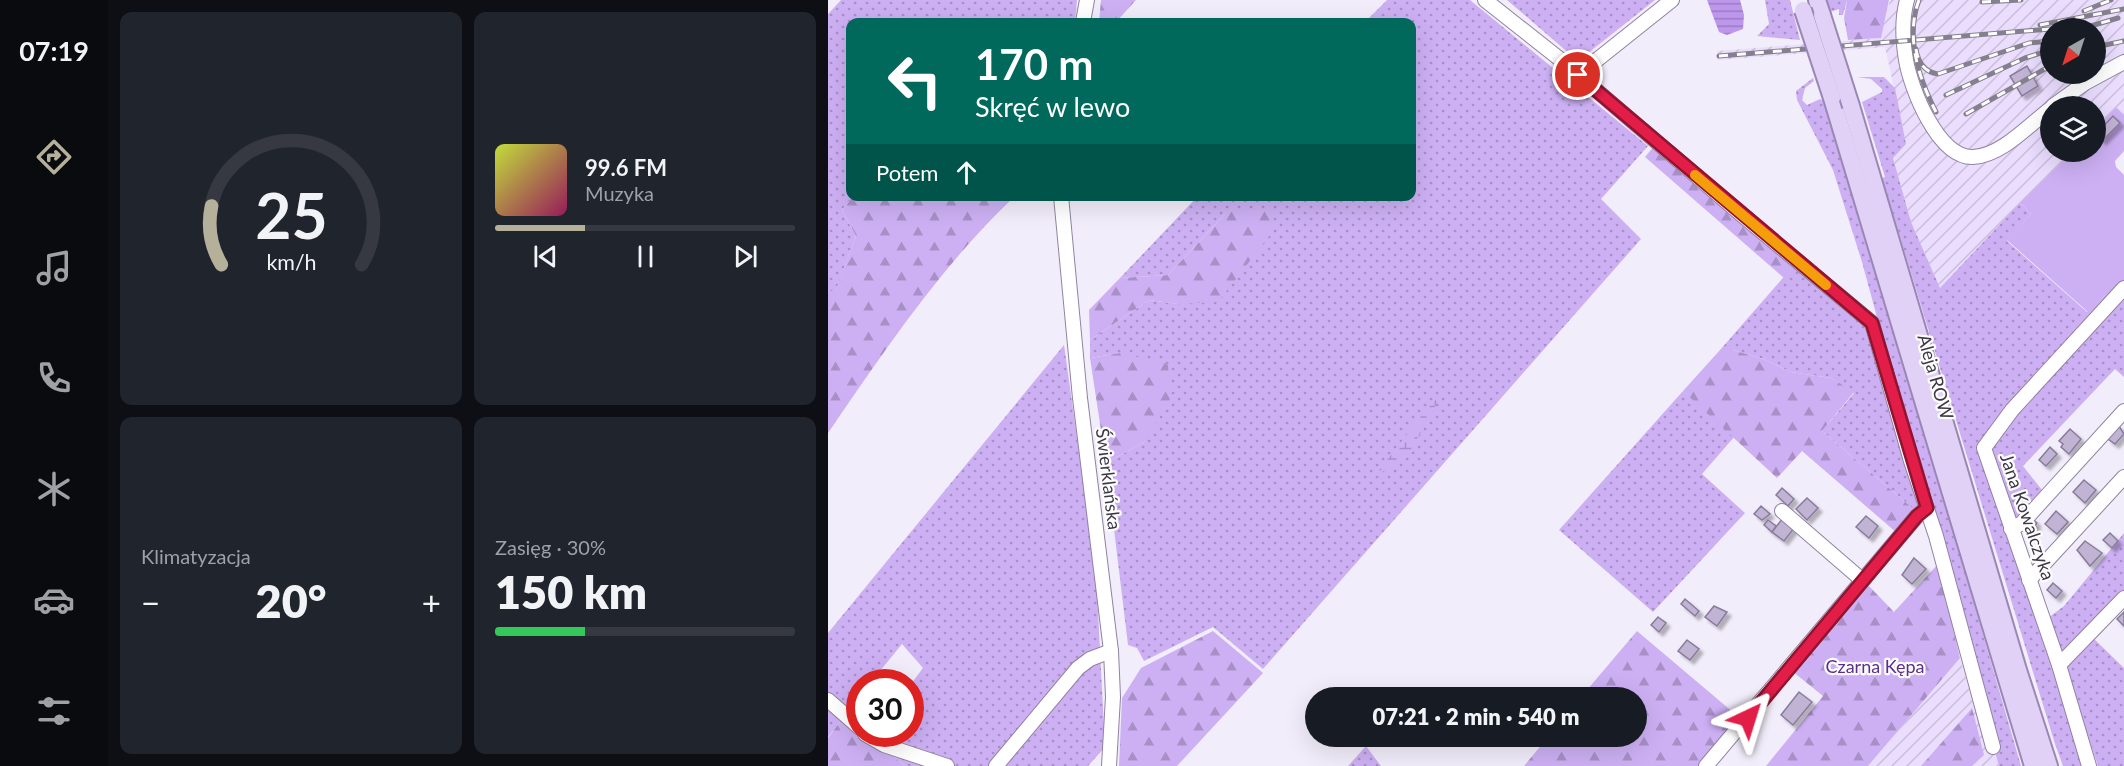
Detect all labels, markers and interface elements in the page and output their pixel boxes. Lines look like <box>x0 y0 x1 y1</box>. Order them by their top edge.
north arrow <box>2040 18 2106 84</box>
map controls <box>2040 18 2106 162</box>
text: 07:19 <box>19 34 89 67</box>
text: 170 m <box>975 39 1093 89</box>
icon: left <box>876 42 954 120</box>
pin <box>1552 49 1603 100</box>
icon: arrive <box>1561 58 1594 91</box>
text: Skręć w lewo <box>975 90 1130 123</box>
button: layers <box>2040 96 2106 162</box>
icon: directions <box>33 136 75 178</box>
text: 99.6 FM <box>585 154 667 181</box>
icon: ahead <box>950 156 983 189</box>
text: Potem <box>876 159 938 186</box>
text: 25 <box>255 178 327 253</box>
text: Muzyka <box>585 181 654 205</box>
icon: previous <box>529 240 562 273</box>
icon: pause <box>629 240 662 273</box>
icon: next <box>729 240 762 273</box>
icon: music <box>33 247 75 289</box>
text: km/h <box>266 250 316 276</box>
street label: Aleja ROW <box>1913 331 1959 422</box>
icon: phone <box>33 357 75 399</box>
street label: Świerklańska <box>1092 427 1126 531</box>
street label: Jana Kowalczyka <box>1996 450 2060 583</box>
icon: climate <box>33 468 75 510</box>
text: Zasięg · 30% <box>495 535 606 559</box>
text: Klimatyzacja <box>141 544 251 568</box>
text: 150 km <box>495 565 647 619</box>
text: 20° <box>256 574 326 628</box>
icon: car <box>33 579 75 621</box>
text: − <box>141 582 160 622</box>
text: + <box>422 582 441 622</box>
park label: Czarna Kępa <box>1825 655 1925 677</box>
speed limit sign: 30 <box>846 669 924 747</box>
position arrow <box>1716 686 1780 750</box>
icon: filters <box>33 690 75 732</box>
text: 07:21 · 2 min · 540 m <box>1373 703 1579 730</box>

